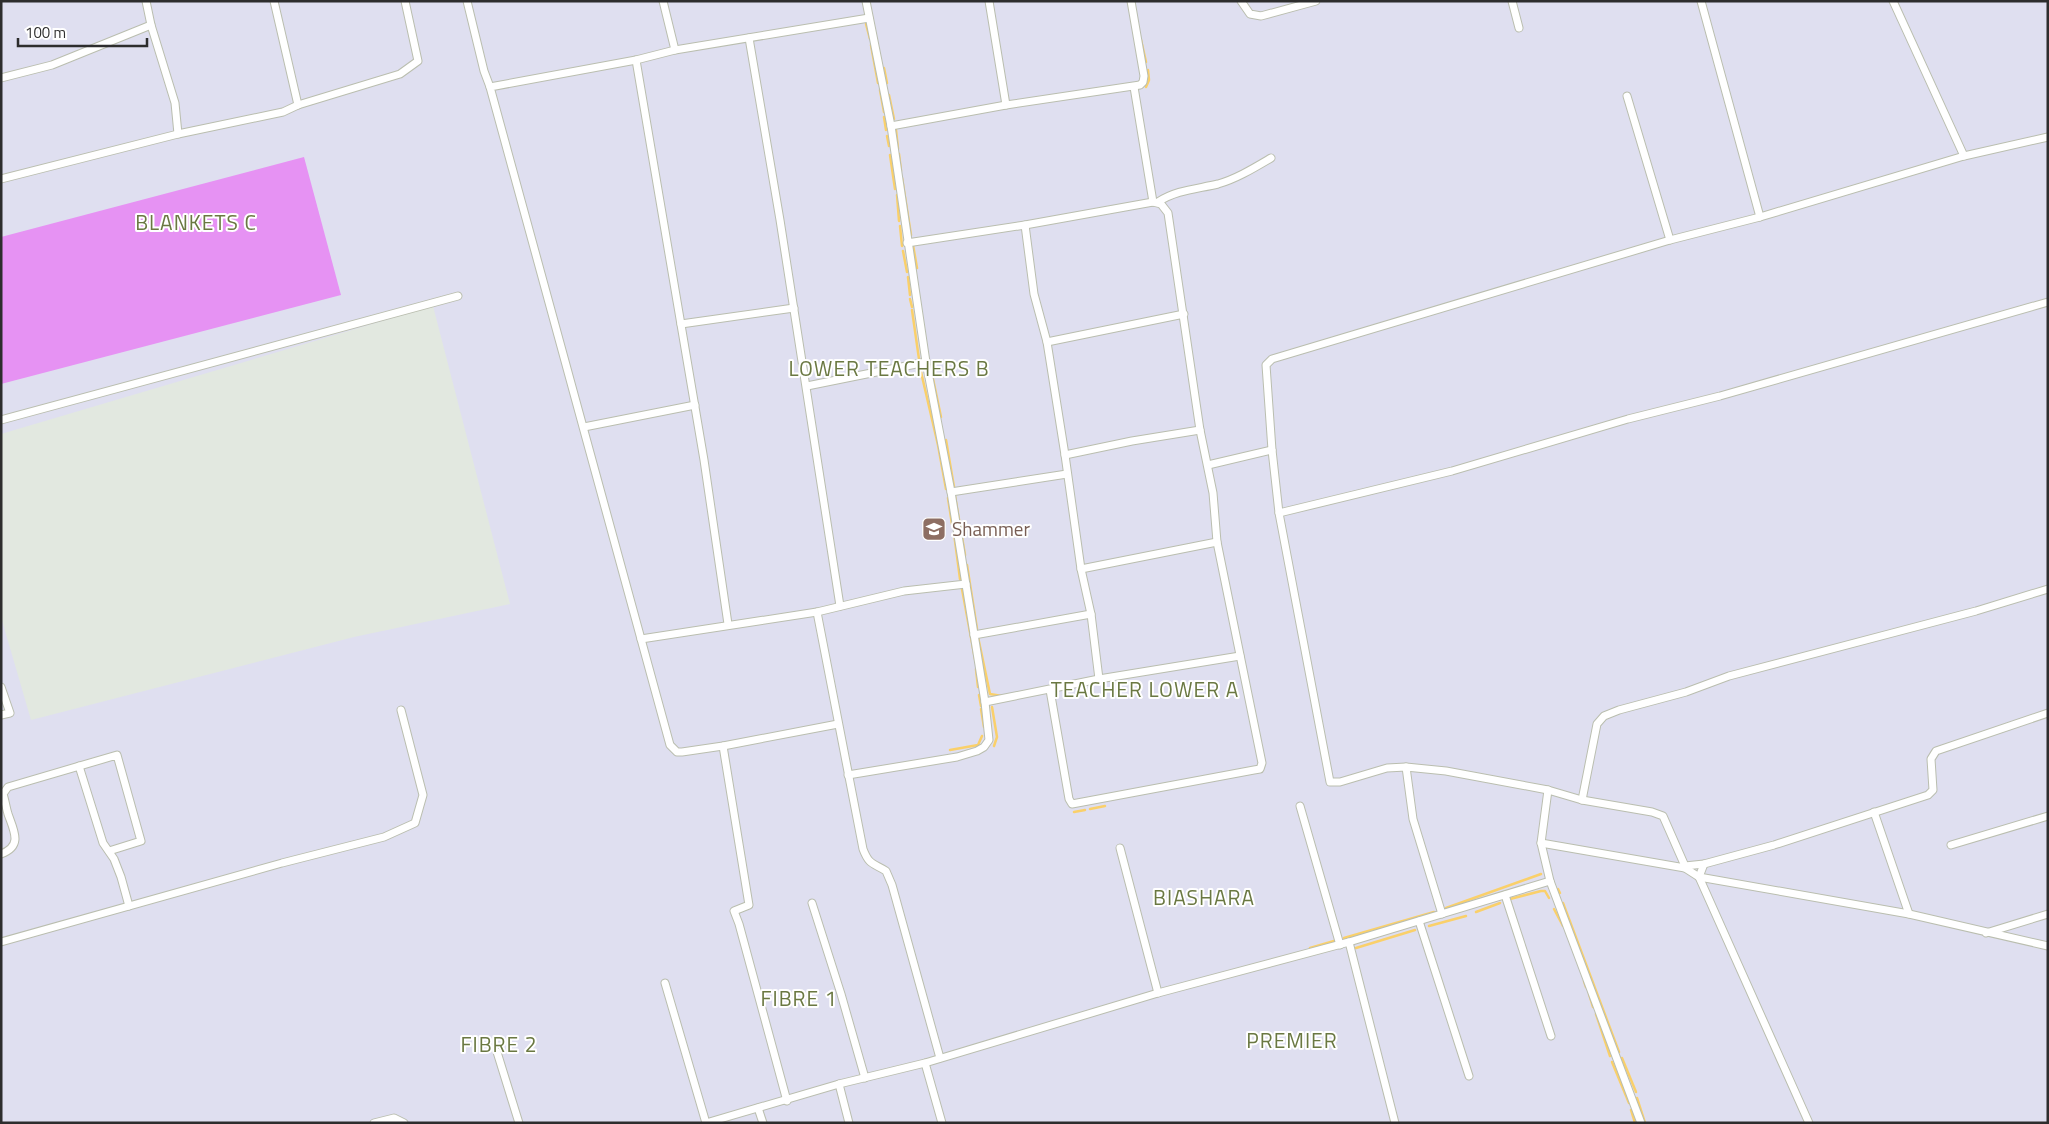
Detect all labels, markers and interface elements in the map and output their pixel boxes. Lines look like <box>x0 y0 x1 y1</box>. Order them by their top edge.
scale bar <box>18 15 146 47</box>
text: 100 m <box>25 21 66 44</box>
district label: BLANKETS C <box>135 206 257 238</box>
district label: LOWER TEACHERS B <box>788 352 990 384</box>
place label: Shammer <box>952 514 1030 543</box>
school or university icon: Shammer <box>921 516 947 542</box>
district label: TEACHER LOWER A <box>1051 673 1239 705</box>
district label: BIASHARA <box>1153 881 1255 913</box>
district label: FIBRE 1 <box>760 982 838 1014</box>
district label: PREMIER <box>1246 1024 1338 1056</box>
district label: FIBRE 2 <box>460 1028 538 1060</box>

